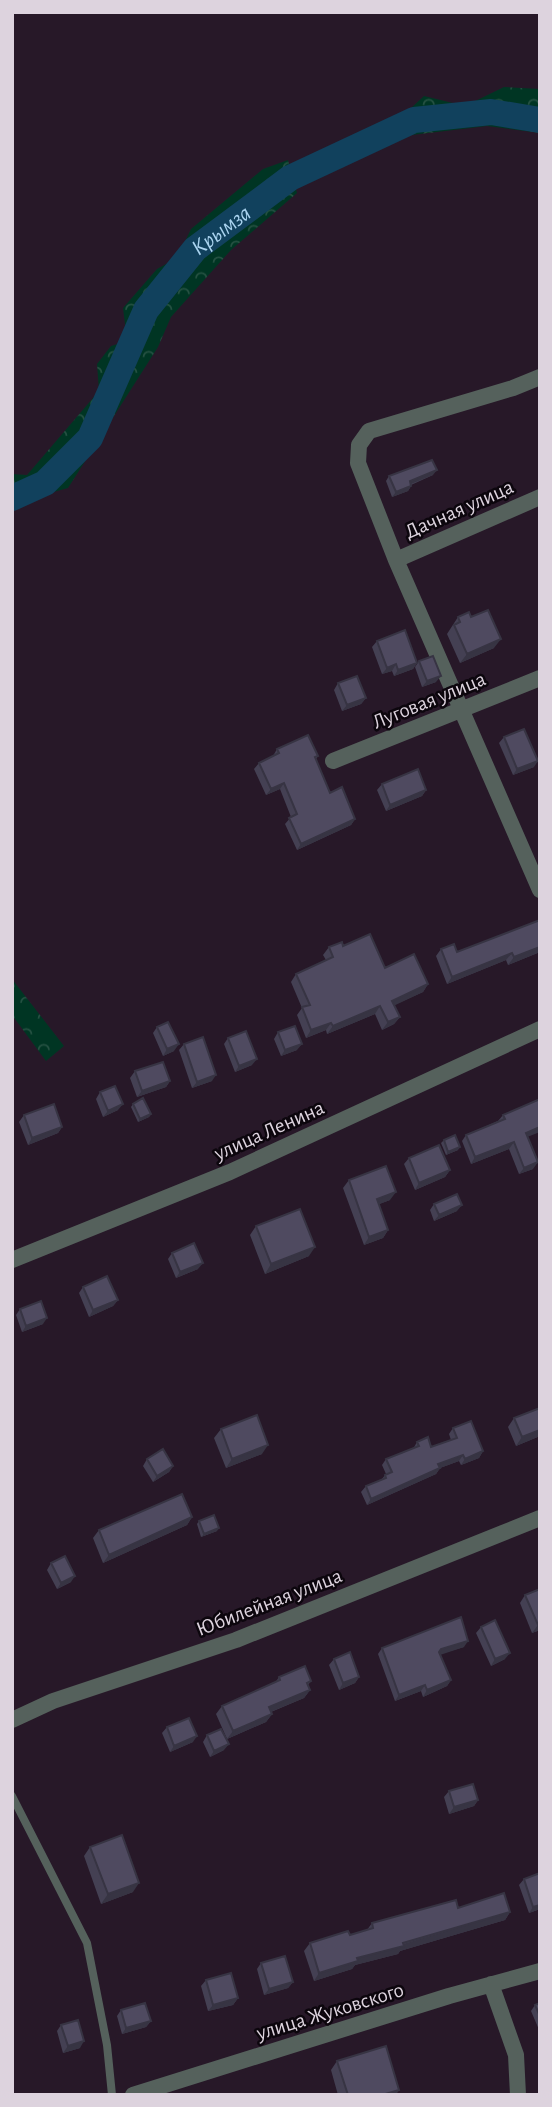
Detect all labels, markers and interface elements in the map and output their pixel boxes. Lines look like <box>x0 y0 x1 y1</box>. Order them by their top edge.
water label: Крымза <box>188 202 256 260</box>
street label: Дачная улица <box>402 476 517 543</box>
street label: Луговая улица <box>370 668 489 733</box>
street label: улица Ленина <box>210 1097 328 1164</box>
street label: Юбилейная улица <box>193 1565 345 1640</box>
street label: улица Жуковского <box>253 1979 406 2044</box>

